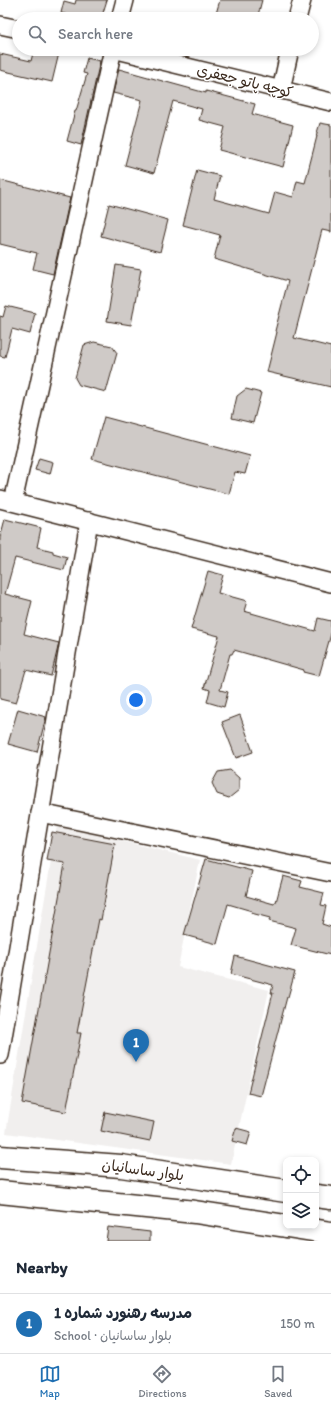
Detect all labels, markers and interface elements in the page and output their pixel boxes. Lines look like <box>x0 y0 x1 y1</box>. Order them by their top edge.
search box <box>12 12 319 56</box>
icon: search <box>26 23 48 45</box>
text: Search here <box>58 25 133 43</box>
street label: کوچه پاتو جعفری <box>195 60 295 103</box>
your location <box>126 690 146 710</box>
pin: 1 <box>123 1029 149 1062</box>
street label: بلوار ساسانیان <box>101 1155 185 1185</box>
map controls <box>283 1157 319 1229</box>
button: locate <box>283 1157 319 1193</box>
button: layers <box>283 1193 319 1229</box>
text: Nearby <box>16 1257 68 1277</box>
text: مدرسه رهنورد شماره 1 <box>54 1304 192 1322</box>
text: 1 <box>26 1316 32 1331</box>
text: 150 m <box>280 1316 315 1331</box>
text: School · بلوار ساسانیان <box>54 1328 172 1343</box>
tab: Map <box>39 1363 61 1400</box>
tab: Directions <box>138 1363 187 1400</box>
tab: Saved <box>264 1363 292 1400</box>

